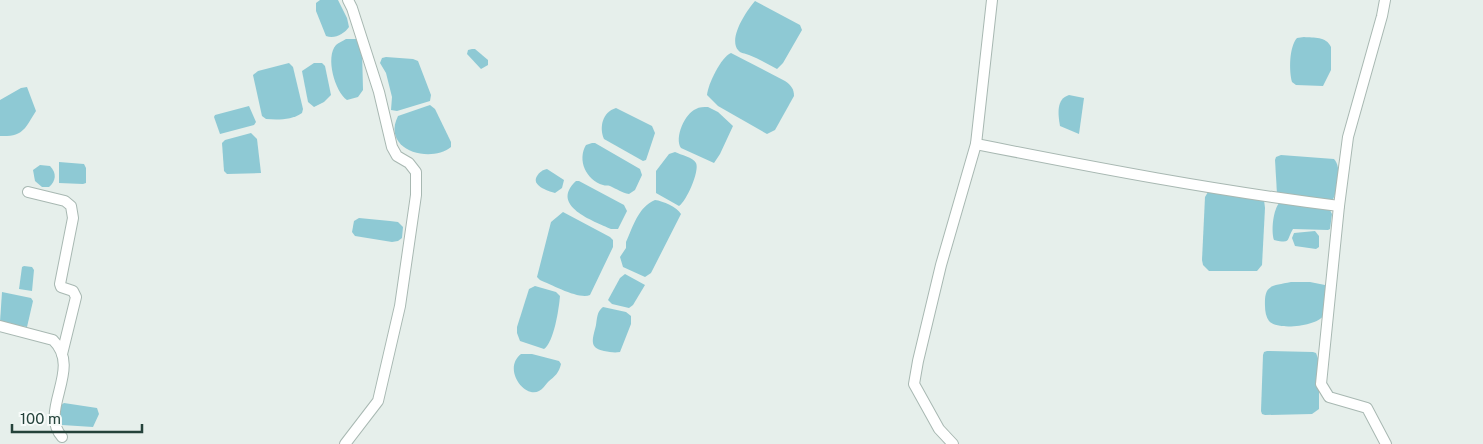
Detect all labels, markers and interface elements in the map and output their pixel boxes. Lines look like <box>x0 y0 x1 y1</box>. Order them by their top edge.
scale bar <box>12 402 142 434</box>
text: 100 m <box>20 410 61 427</box>

